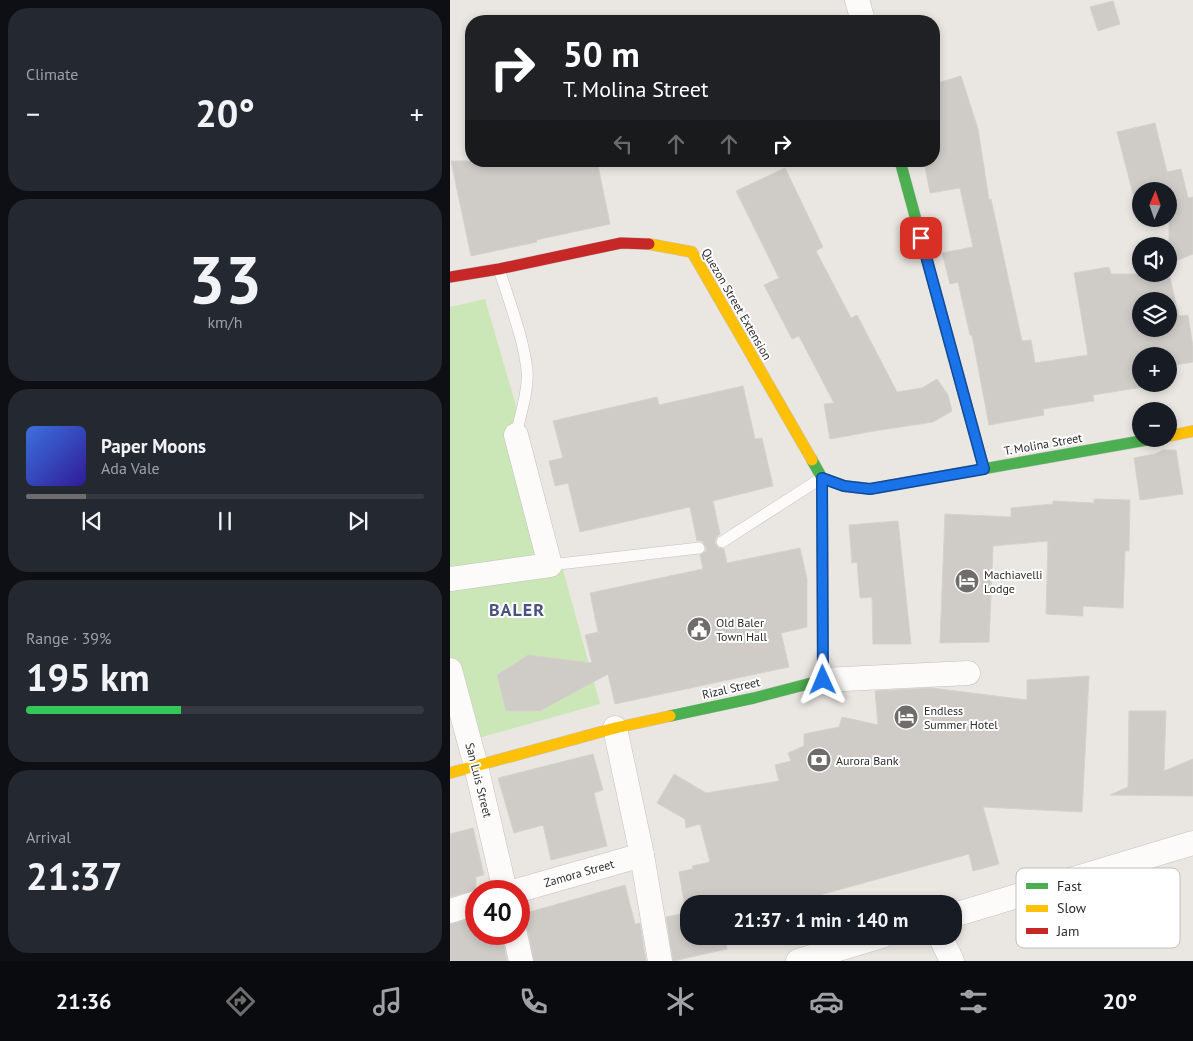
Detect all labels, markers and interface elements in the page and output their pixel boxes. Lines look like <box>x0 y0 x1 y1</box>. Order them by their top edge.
text: 50 m <box>563 31 640 77</box>
icon: right <box>480 35 545 100</box>
text: Climate <box>26 64 78 84</box>
text: T. Molina Street <box>563 75 708 103</box>
text: 20° <box>195 88 255 137</box>
text: − <box>26 95 40 132</box>
text: + <box>410 95 424 132</box>
icon: left <box>609 130 637 158</box>
icon: ahead <box>662 130 690 158</box>
icon: ahead <box>715 130 743 158</box>
icon: right <box>768 130 796 158</box>
north arrow <box>1132 182 1178 228</box>
map controls <box>1132 182 1177 447</box>
pin <box>900 217 942 259</box>
icon: arrive <box>907 224 935 252</box>
text: 33 <box>188 237 262 321</box>
button: sound <box>1132 237 1177 282</box>
street label: Quezon Street Extension <box>699 246 775 362</box>
button: layers <box>1132 292 1177 337</box>
text: km/h <box>207 312 243 332</box>
button: + <box>1132 347 1177 392</box>
button: − <box>1132 402 1177 447</box>
street label: T. Molina Street <box>1003 430 1083 458</box>
text: Paper Moons <box>101 434 206 458</box>
text: Ada Vale <box>101 458 160 478</box>
icon: previous <box>78 507 106 535</box>
icon: pause <box>211 507 239 535</box>
icon: next <box>344 507 372 535</box>
place label: Machiavelli Lodge <box>984 567 1043 596</box>
hotel icon: Machiavelli Lodge <box>954 568 980 594</box>
district label: BALER <box>489 598 545 621</box>
place label: Old Baler Town Hall <box>716 615 768 644</box>
public building icon: Old Baler Town Hall <box>686 616 712 642</box>
text: Range · 39% <box>26 628 111 648</box>
text: 195 km <box>26 652 150 701</box>
position arrow <box>796 653 848 705</box>
street label: Rizal Street <box>701 674 761 702</box>
place label: Endless Summer Hotel <box>924 703 998 732</box>
hotel icon: Endless Summer Hotel <box>893 704 919 730</box>
street label: San Luis Street <box>462 741 496 819</box>
bank icon: Aurora Bank <box>806 747 832 773</box>
place label: Aurora Bank <box>836 753 899 768</box>
text: Arrival <box>26 827 71 847</box>
text: 21:37 <box>26 851 122 900</box>
street label: Zamora Street <box>542 856 616 890</box>
legend <box>1016 868 1180 948</box>
text: Fast <box>1057 877 1082 895</box>
speed limit sign: 40 <box>465 880 530 945</box>
text: Slow <box>1057 899 1087 917</box>
text: 21:37 · 1 min · 140 m <box>734 908 908 932</box>
text: Jam <box>1056 922 1079 940</box>
icon: directions <box>223 984 258 1019</box>
icon: music <box>370 984 405 1019</box>
icon: phone <box>516 984 551 1019</box>
icon: climate <box>663 984 698 1019</box>
icon: car <box>809 984 844 1019</box>
icon: filters <box>956 984 991 1019</box>
text: 21:36 <box>56 987 112 1015</box>
text: 20° <box>1103 987 1137 1015</box>

